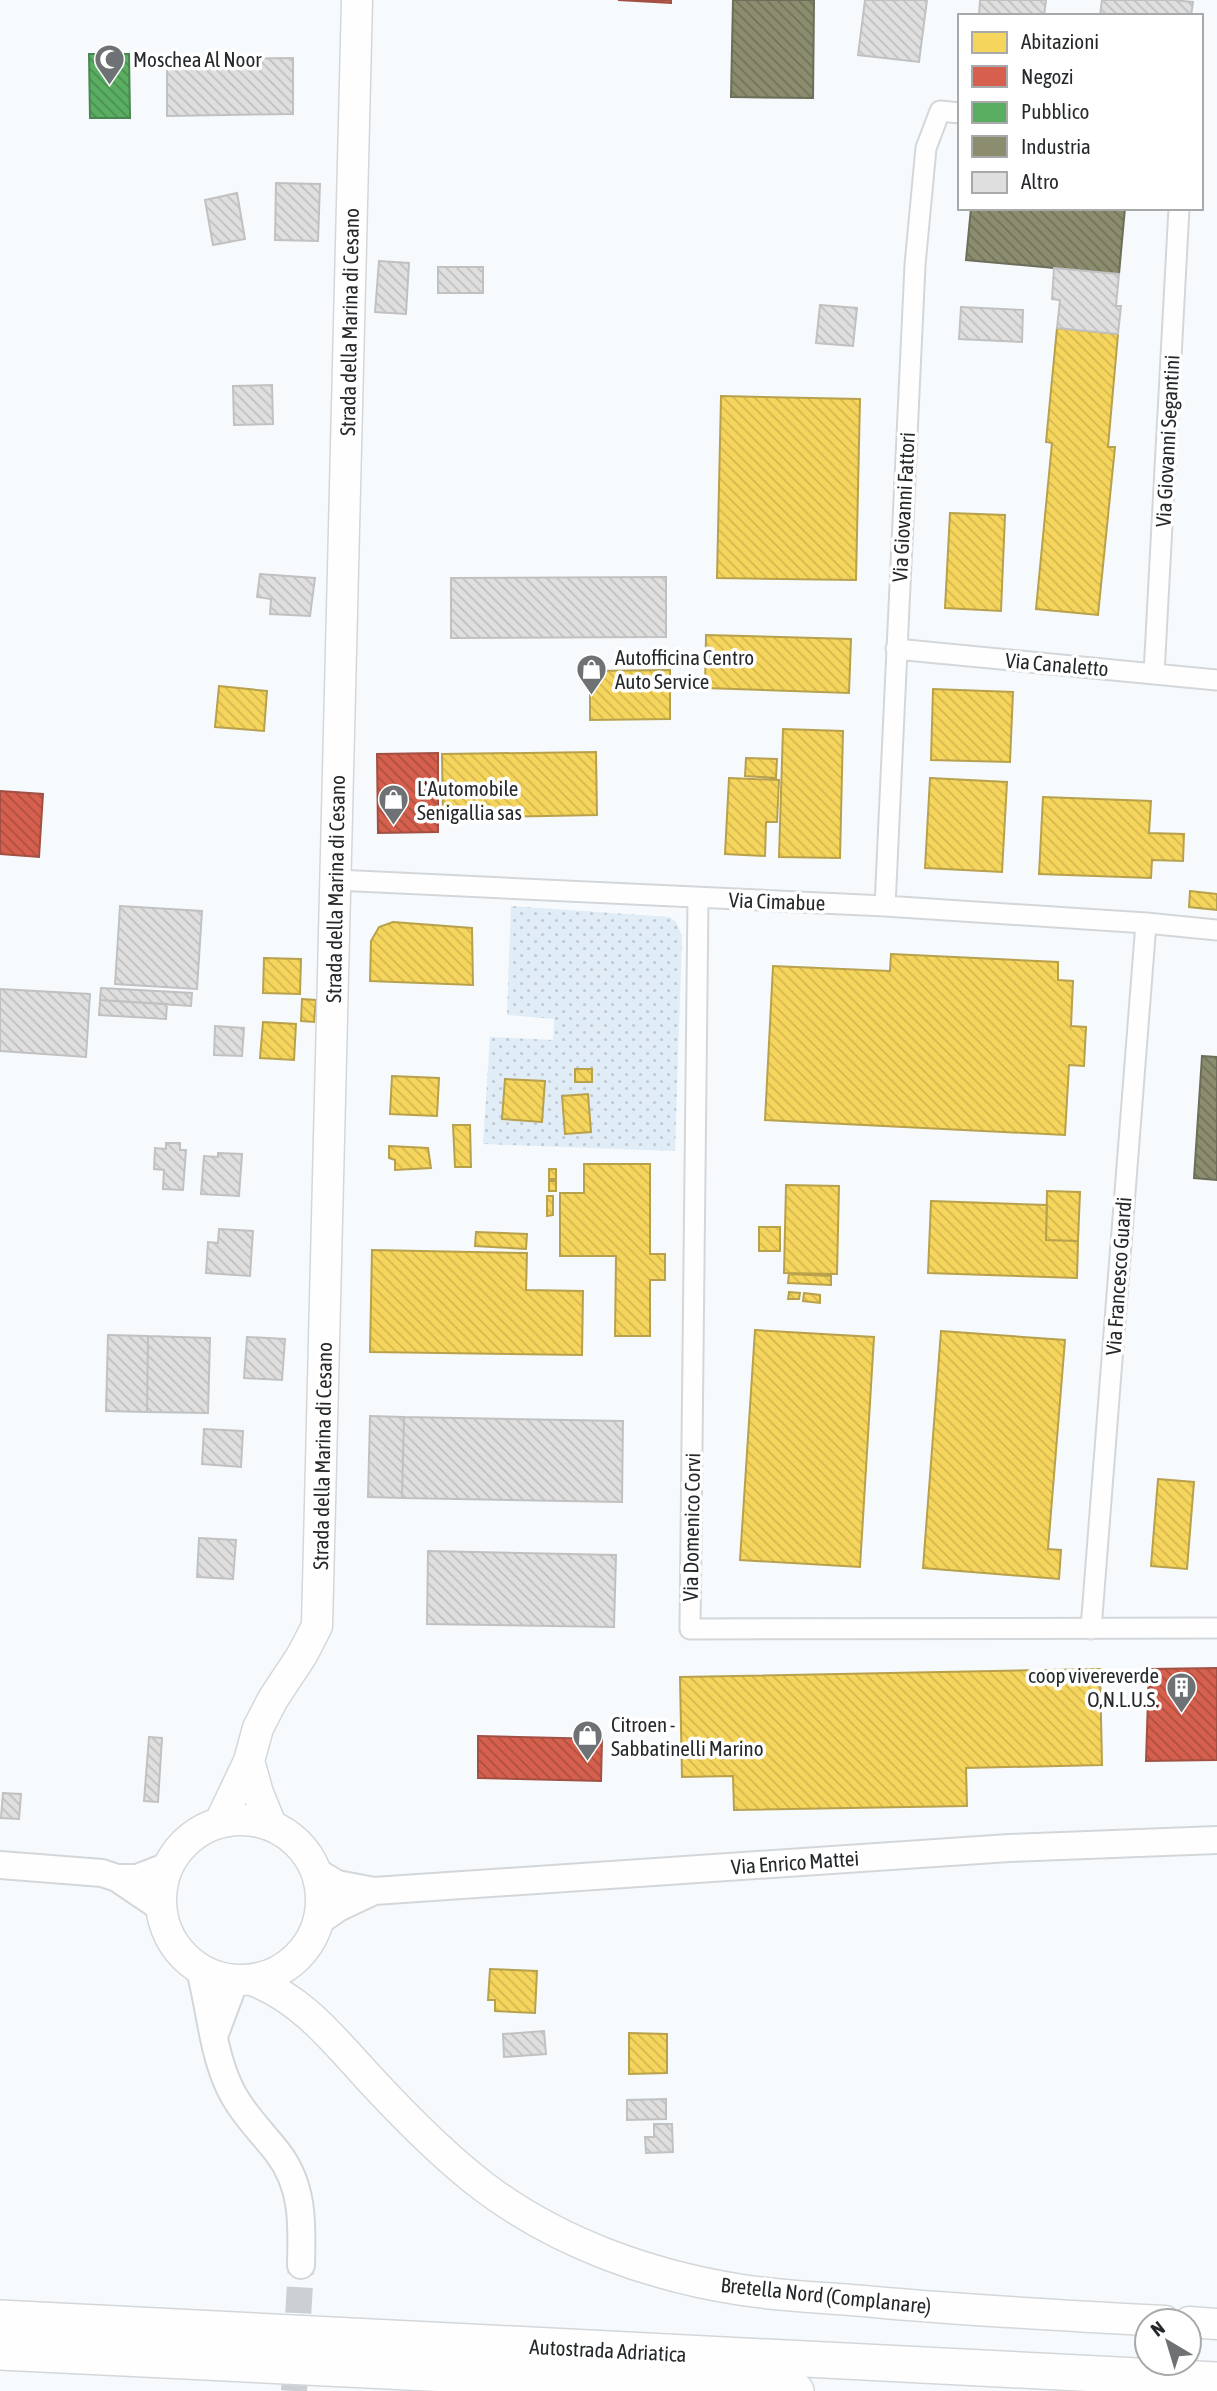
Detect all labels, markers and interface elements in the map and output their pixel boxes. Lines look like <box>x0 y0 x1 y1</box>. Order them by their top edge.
legend <box>958 14 1203 210</box>
text: Abitazioni <box>1021 29 1099 53</box>
mosque icon: Moschea Al Noor <box>93 42 127 86</box>
place label: Moschea Al Noor <box>133 47 262 71</box>
text: Negozi <box>1021 64 1074 88</box>
text: Pubblico <box>1021 99 1089 123</box>
text: Industria <box>1021 134 1091 158</box>
text: Altro <box>1021 169 1059 193</box>
street label: Strada della Marina di Cesano <box>335 208 363 436</box>
street label: Via Giovanni Segantini <box>1151 354 1183 528</box>
street label: Via Giovanni Fattori <box>887 431 919 583</box>
place label: Autofficina Centro Auto Service <box>615 645 754 693</box>
street label: Via Canaletto <box>1004 648 1110 680</box>
shop icon: Autofficina Centro Auto Service <box>575 652 609 696</box>
street label: Strada della Marina di Cesano <box>321 775 349 1003</box>
place label: L'Automobile Senigallia sas <box>417 776 522 824</box>
shop icon: L'Automobile Senigallia sas <box>377 783 411 827</box>
street label: Via Cimabue <box>728 887 826 915</box>
street label: Via Francesco Guardi <box>1100 1196 1136 1356</box>
street label: Strada della Marina di Cesano <box>308 1342 336 1570</box>
street label: Via Domenico Corvi <box>678 1453 704 1601</box>
place label: coop vivereverde O,N.L.U.S. <box>1028 1663 1159 1711</box>
building icon: coop vivereverde O,N.L.U.S. <box>1165 1670 1199 1714</box>
place label: Citroen - Sabbatinelli Marino <box>611 1712 764 1760</box>
shop icon: Citroen - Sabbatinelli Marino <box>571 1719 605 1763</box>
street label: Via Enrico Mattei <box>730 1846 860 1878</box>
street label: Bretella Nord (Complanare) <box>720 2272 932 2318</box>
north arrow <box>1133 2307 1203 2377</box>
text: N <box>1146 2316 1169 2341</box>
street label: Autostrada Adriatica <box>529 2334 687 2366</box>

